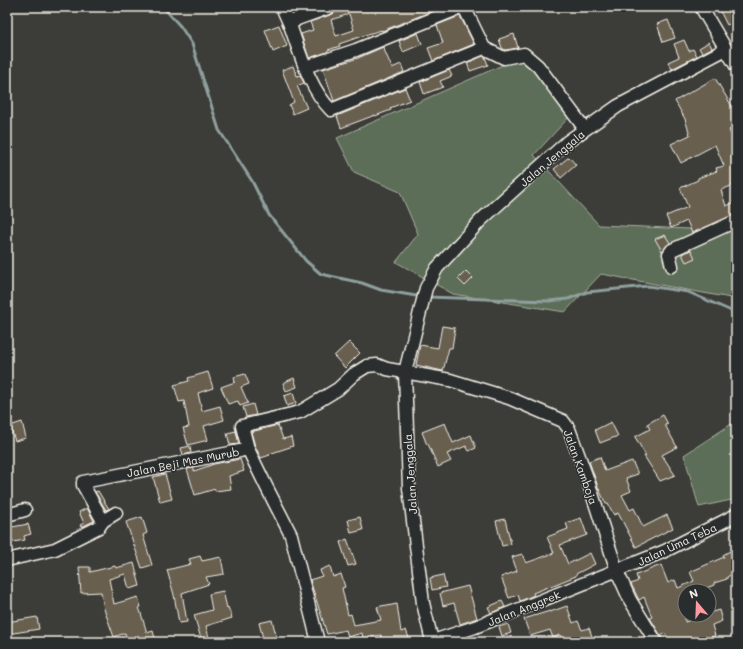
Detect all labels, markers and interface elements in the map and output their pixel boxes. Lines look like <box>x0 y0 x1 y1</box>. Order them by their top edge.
street label: Jalan Jenggala <box>516 126 588 190</box>
street label: Jalan Kamboja <box>561 428 602 507</box>
street label: Jalan Jenggala <box>400 433 420 515</box>
street label: Jalan Beji Mas Murub <box>126 444 240 480</box>
street label: Jalan Uma Teba <box>635 519 719 569</box>
north arrow <box>677 583 717 623</box>
text: N <box>687 585 700 602</box>
street label: Jalan Anggrek <box>486 587 563 629</box>

